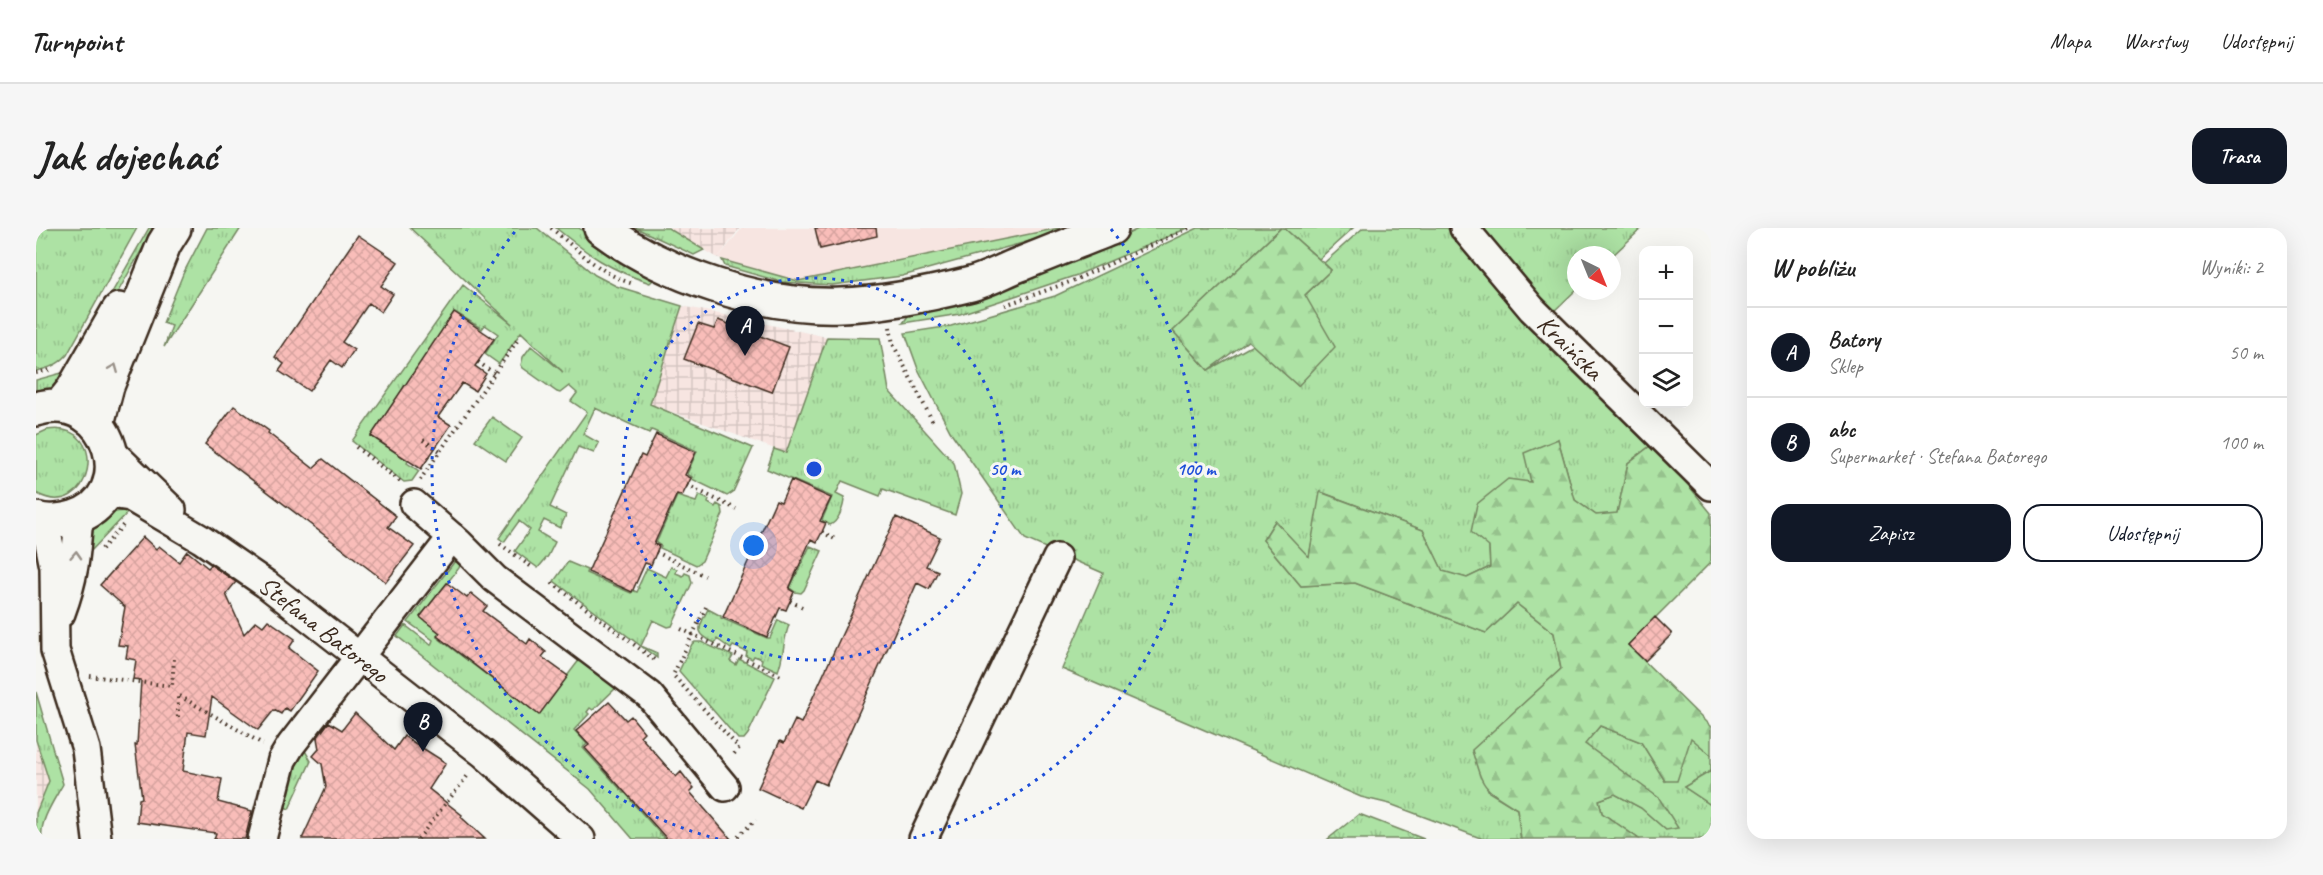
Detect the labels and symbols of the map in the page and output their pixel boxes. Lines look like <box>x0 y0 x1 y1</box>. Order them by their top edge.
north arrow <box>1567 246 1621 300</box>
pin: A <box>726 306 764 356</box>
street label: Kraińska <box>1530 308 1611 388</box>
one-way arrow <box>107 363 120 374</box>
text: 50 m <box>990 458 1022 480</box>
text: 100 m <box>1177 458 1217 480</box>
centre of rings <box>804 459 824 479</box>
your location <box>739 531 768 560</box>
one-way arrow <box>70 550 83 559</box>
street label: Stefana Batorego <box>252 568 396 691</box>
pin: B <box>404 702 442 752</box>

